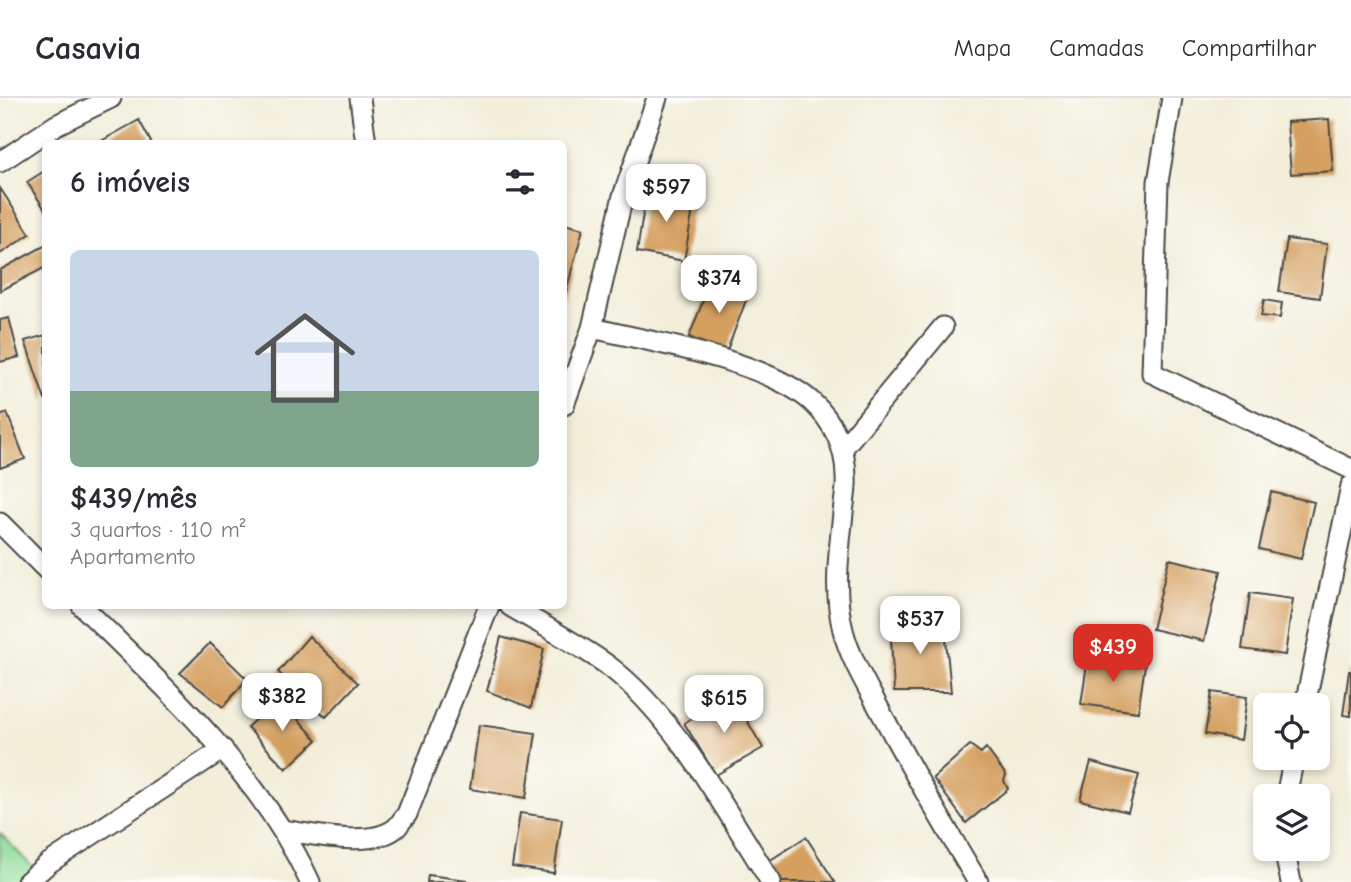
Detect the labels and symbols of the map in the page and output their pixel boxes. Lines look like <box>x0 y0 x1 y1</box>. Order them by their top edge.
pin: $597 <box>625 164 707 224</box>
pin: $374 <box>678 256 760 315</box>
pin: $537 <box>879 596 961 656</box>
pin: $439 <box>1072 624 1154 684</box>
pin: $382 <box>241 674 323 733</box>
pin: $615 <box>683 676 765 735</box>

